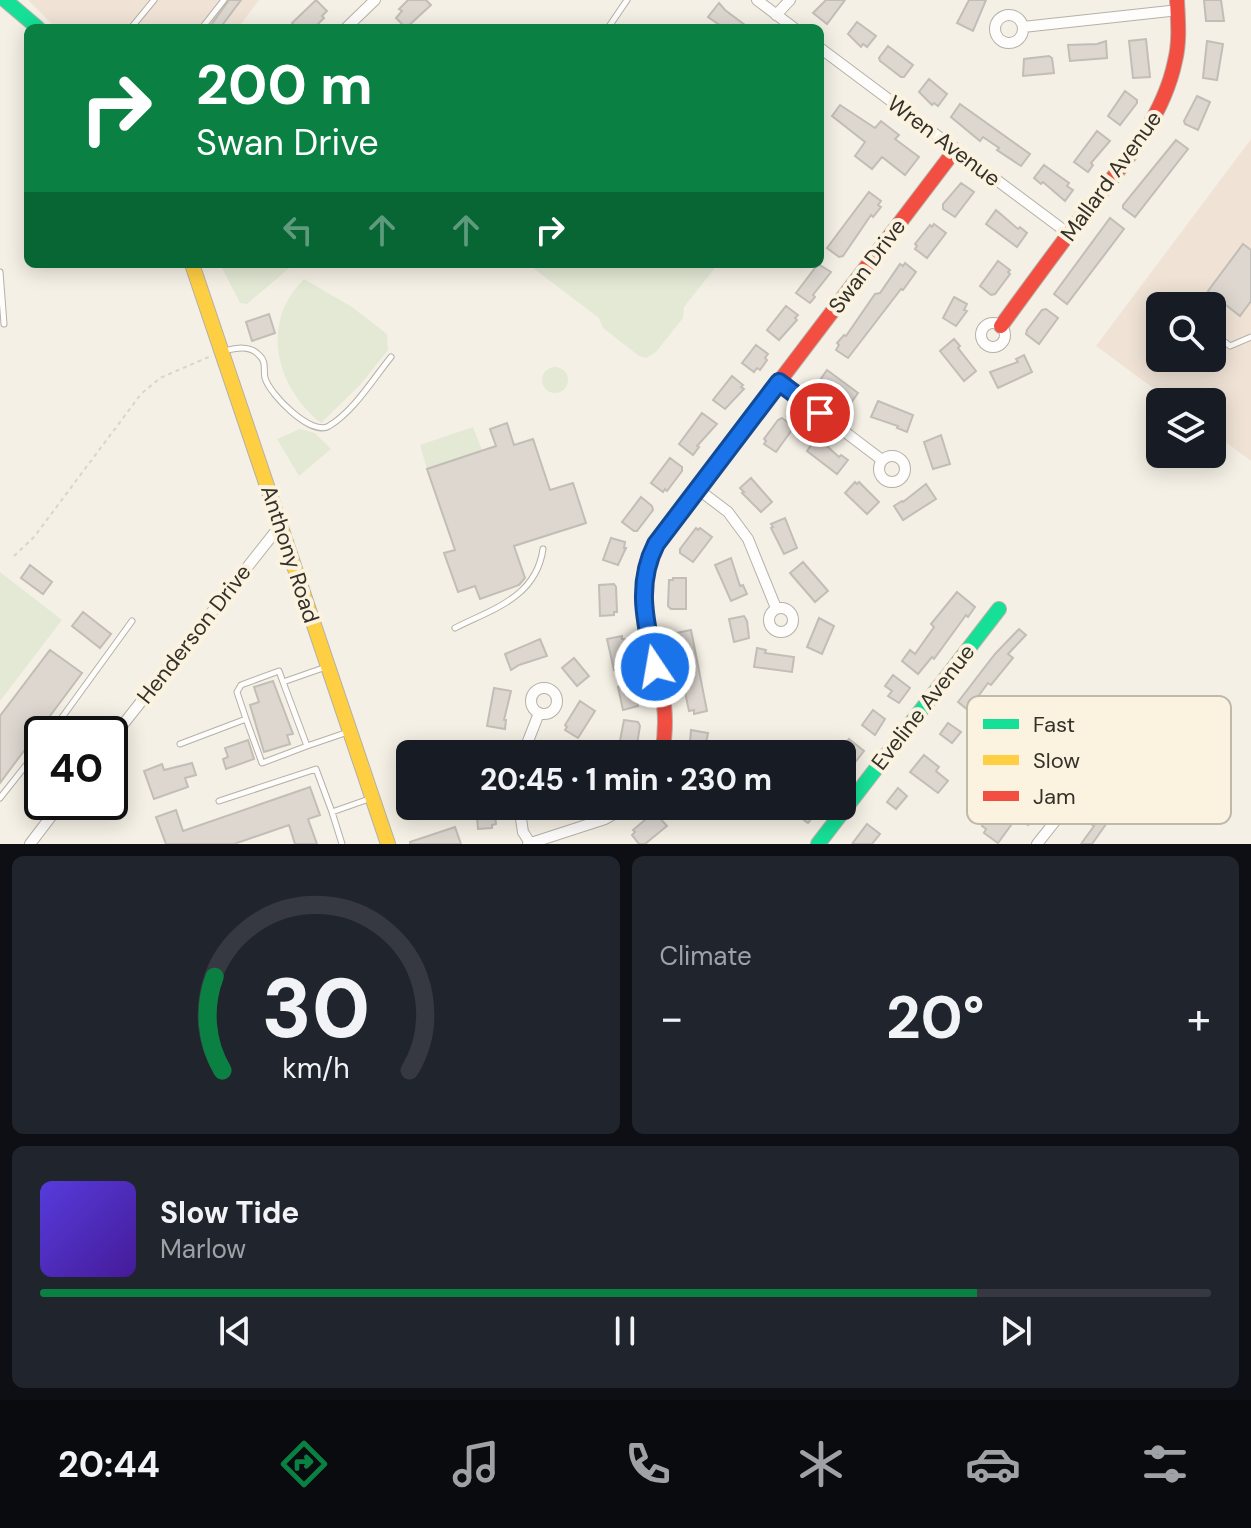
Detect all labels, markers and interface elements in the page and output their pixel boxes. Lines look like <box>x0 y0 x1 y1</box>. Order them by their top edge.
text: 200 m <box>196 48 373 121</box>
icon: right <box>64 56 168 160</box>
street label: Wren Avenue <box>882 89 1006 193</box>
street label: Mallard Avenue <box>1054 105 1168 247</box>
text: Swan Drive <box>196 119 379 166</box>
icon: left <box>276 208 320 252</box>
icon: ahead <box>360 208 404 252</box>
icon: ahead <box>444 208 488 252</box>
icon: right <box>528 208 572 252</box>
street label: Swan Drive <box>822 213 912 319</box>
map controls <box>1146 292 1226 468</box>
button: search <box>1146 292 1226 372</box>
pin <box>786 379 854 447</box>
button: layers <box>1146 388 1226 468</box>
icon: arrive <box>798 391 842 435</box>
street label: Anthony Road <box>254 481 326 627</box>
street label: Henderson Drive <box>130 558 258 710</box>
position arrow <box>613 625 697 709</box>
street label: Eveline Avenue <box>865 638 981 776</box>
legend <box>967 696 1231 824</box>
text: Fast <box>1033 710 1075 739</box>
speed limit sign: 40 <box>24 716 128 820</box>
text: Slow <box>1033 746 1080 775</box>
text: 20:45 · 1 min · 230 m <box>480 760 772 799</box>
text: Jam <box>1033 782 1076 811</box>
text: Climate <box>660 939 752 973</box>
text: 30 <box>261 954 370 1063</box>
text: 20° <box>886 978 984 1057</box>
text: − <box>660 989 684 1047</box>
text: + <box>1187 989 1211 1047</box>
text: km/h <box>282 1050 350 1087</box>
text: Slow Tide <box>160 1193 299 1232</box>
text: Marlow <box>160 1232 246 1266</box>
icon: previous <box>213 1309 257 1353</box>
icon: pause <box>603 1309 647 1353</box>
icon: next <box>994 1309 1038 1353</box>
icon: directions <box>276 1436 332 1492</box>
icon: music <box>448 1436 504 1492</box>
icon: phone <box>620 1436 676 1492</box>
icon: climate <box>793 1436 849 1492</box>
icon: car <box>965 1436 1021 1492</box>
icon: filters <box>1137 1436 1193 1492</box>
text: 20:44 <box>58 1441 160 1488</box>

